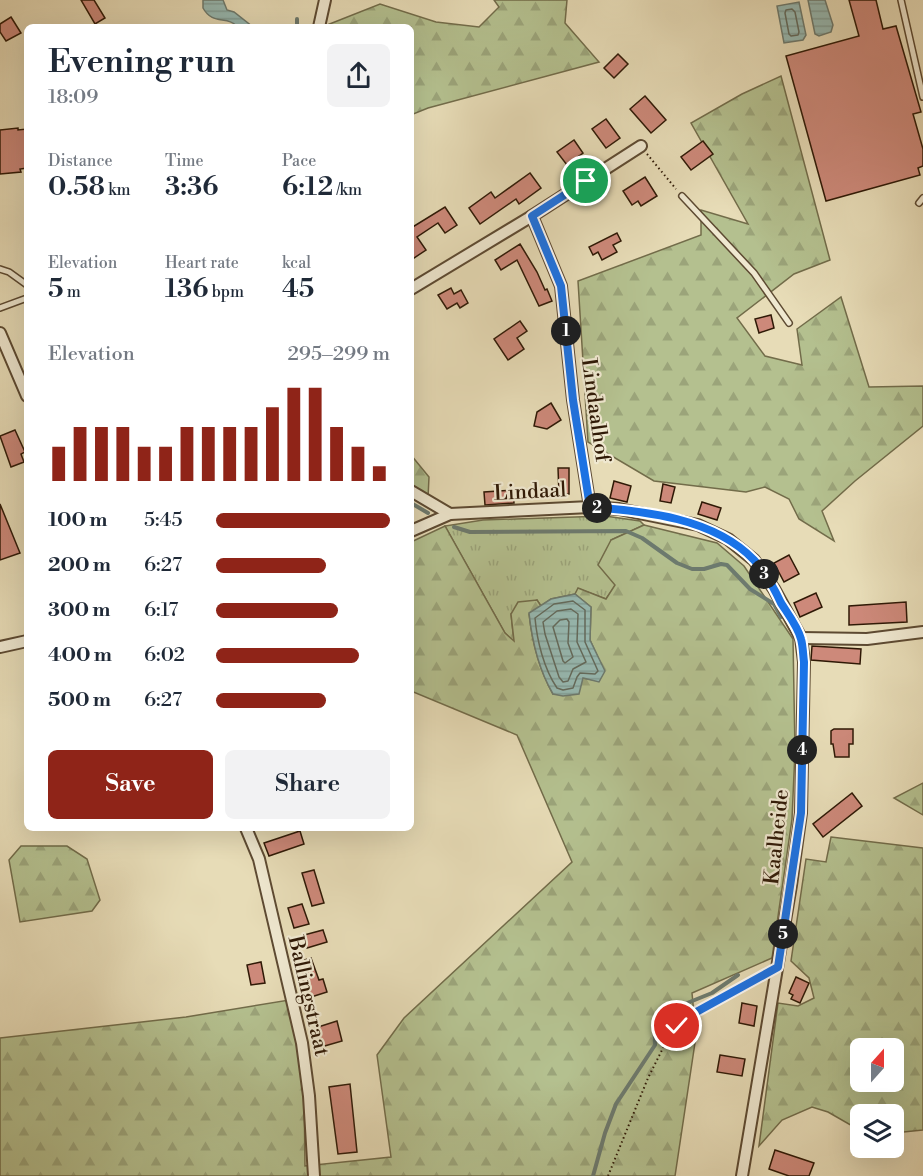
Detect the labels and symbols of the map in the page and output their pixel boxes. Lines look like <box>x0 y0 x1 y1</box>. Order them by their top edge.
pin <box>560 155 611 206</box>
pin: 1 <box>551 316 581 346</box>
street label: Lindaalhof <box>575 357 615 465</box>
street label: Lindaal <box>493 477 567 507</box>
pin: 2 <box>582 493 612 523</box>
pin: 3 <box>749 559 779 589</box>
pin: 4 <box>787 735 817 765</box>
street label: Kaalheide <box>759 788 795 886</box>
pin: 5 <box>768 919 798 949</box>
street label: Ballingstraat <box>281 933 335 1059</box>
pin <box>651 1000 702 1051</box>
north arrow <box>850 1038 904 1092</box>

